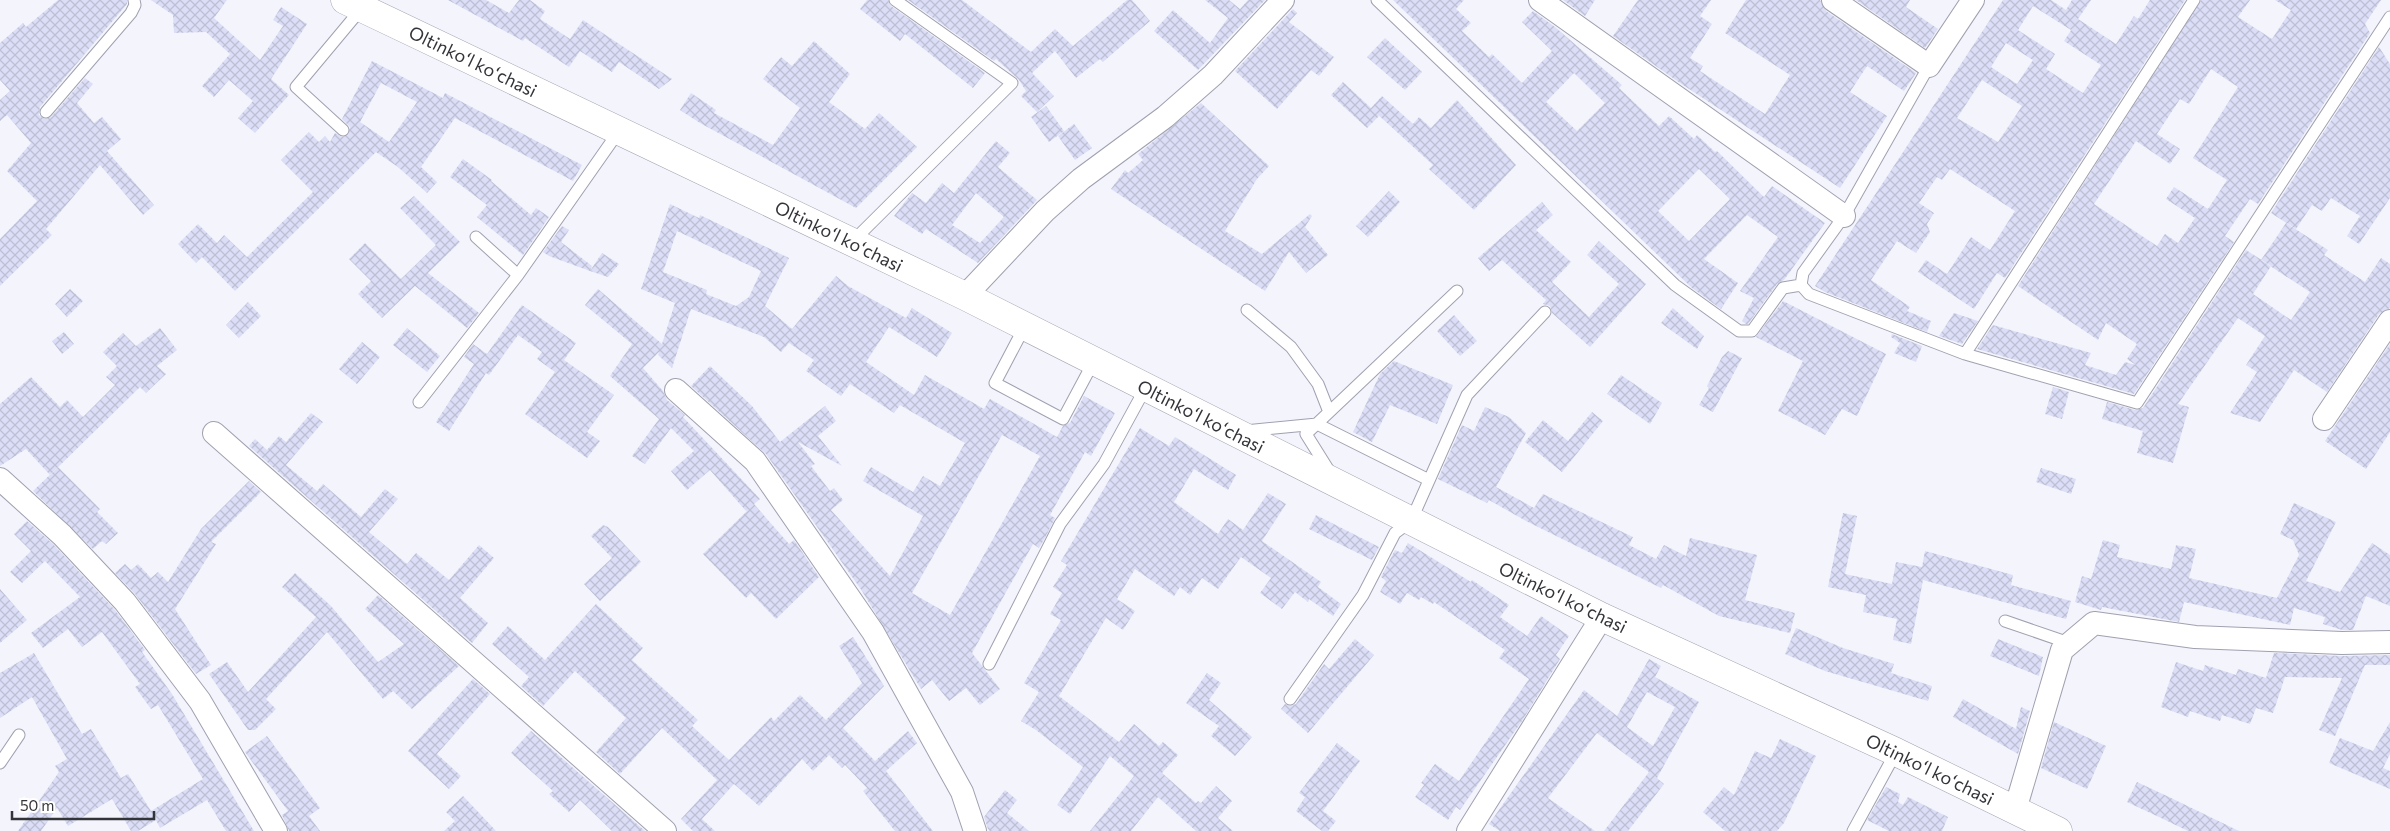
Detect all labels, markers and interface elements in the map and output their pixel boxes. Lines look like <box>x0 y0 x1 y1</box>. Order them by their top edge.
street label: Oltinkoʻl koʻchasi <box>405 21 541 101</box>
street label: Oltinkoʻl koʻchasi <box>771 196 907 276</box>
street label: Oltinkoʻl koʻchasi <box>1134 375 1268 457</box>
street label: Oltinkoʻl koʻchasi <box>1495 557 1631 637</box>
street label: Oltinkoʻl koʻchasi <box>1862 729 1998 809</box>
scale bar <box>12 788 155 820</box>
text: 50 m <box>20 796 54 814</box>

